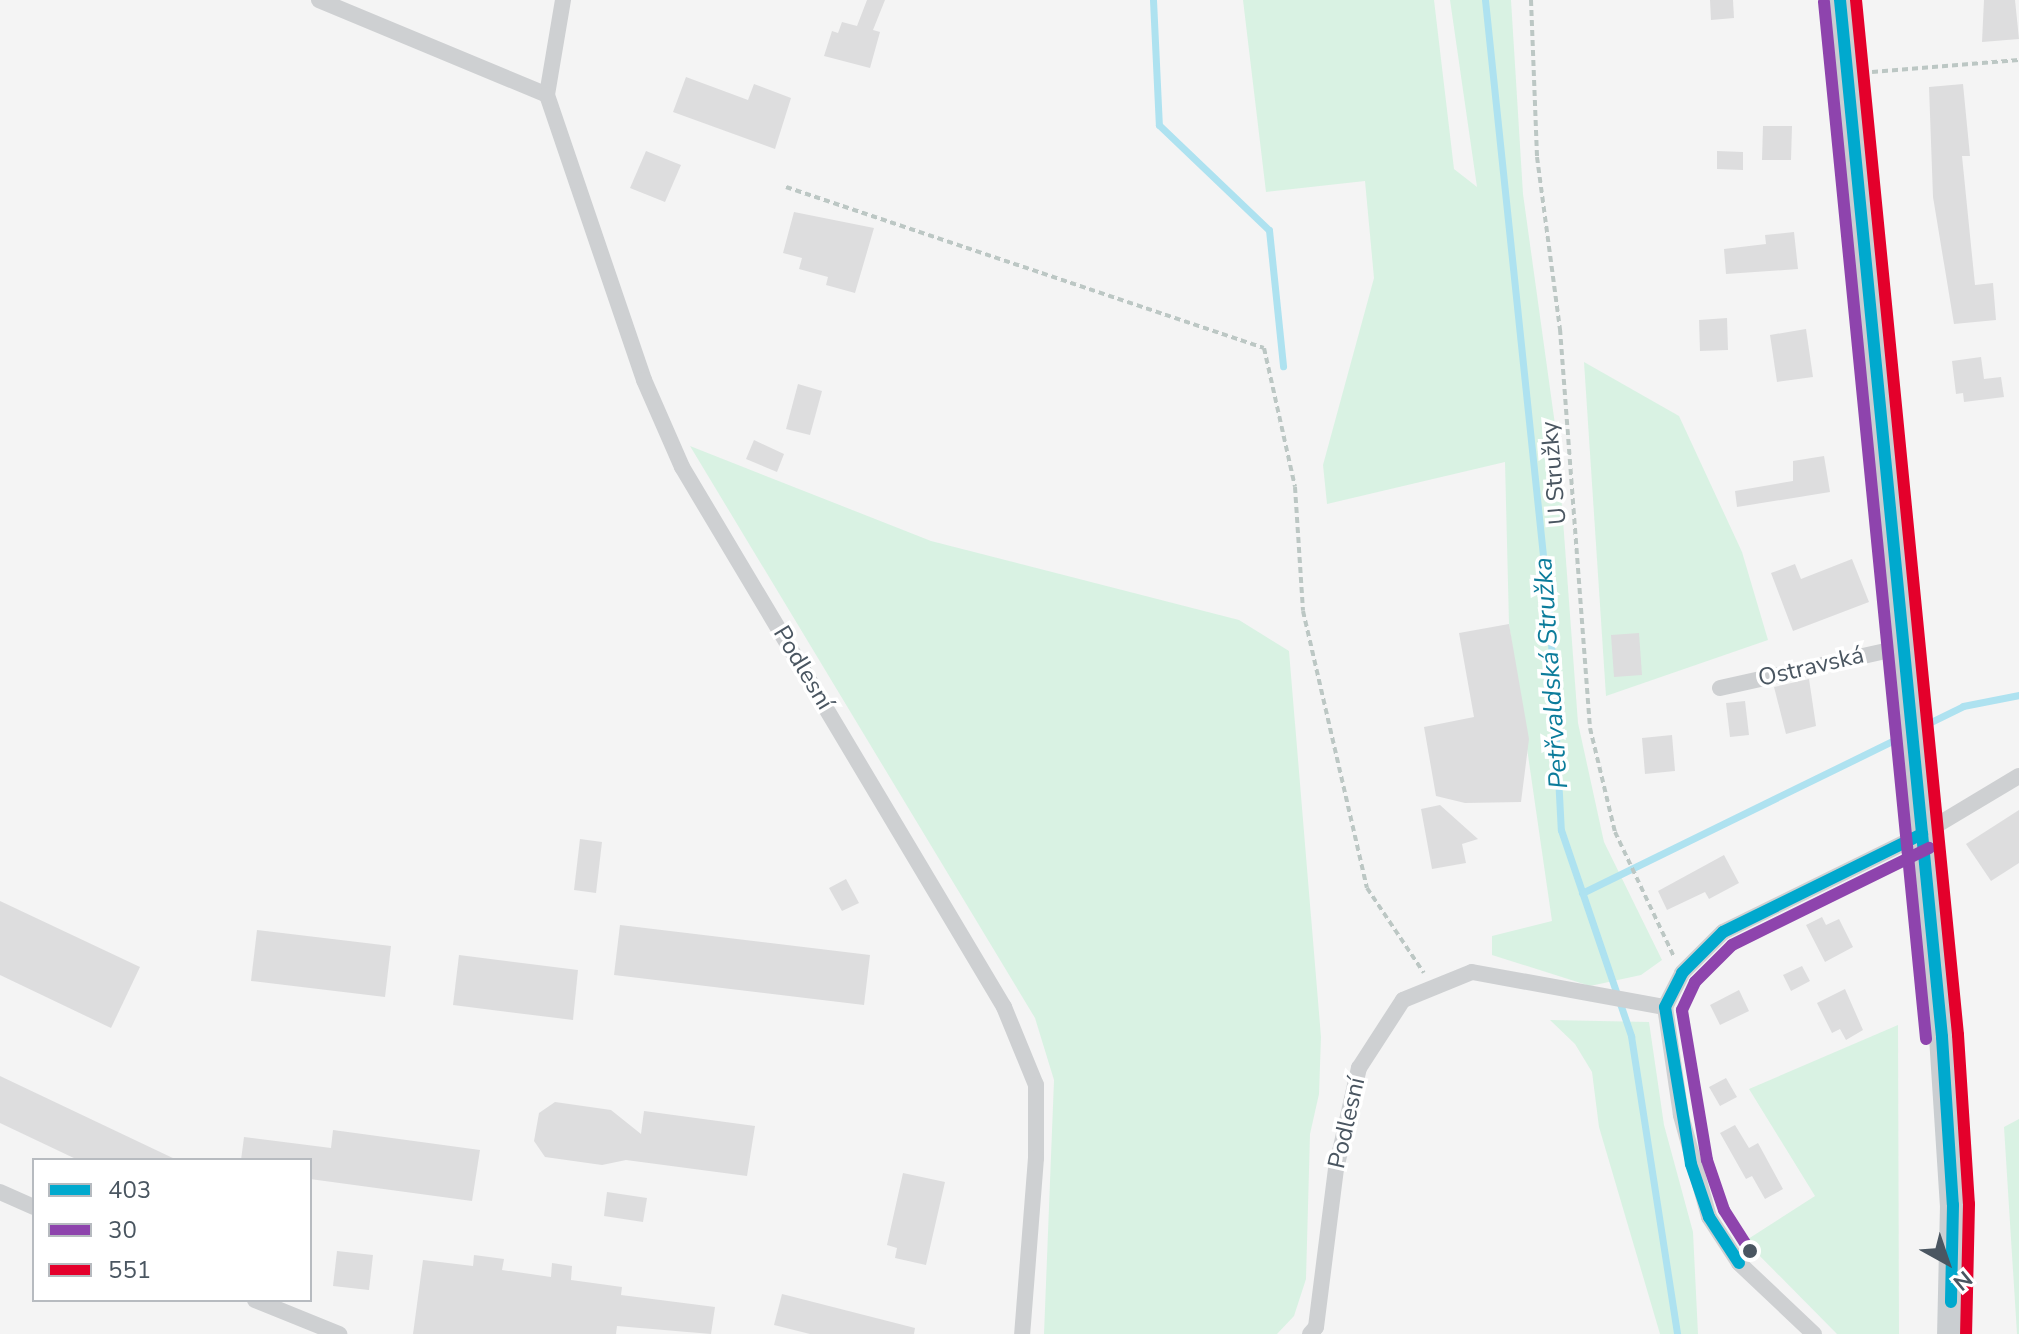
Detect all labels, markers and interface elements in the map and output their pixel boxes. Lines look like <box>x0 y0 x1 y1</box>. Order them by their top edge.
street label: U Stružky <box>1535 420 1573 526</box>
water label: Petřvaldská Stružka <box>1527 556 1575 790</box>
street label: Podlesní <box>767 621 839 715</box>
street label: Ostravská <box>1755 641 1867 693</box>
street label: Podlesní <box>1323 1075 1371 1171</box>
legend <box>32 1158 312 1302</box>
text: 403 <box>108 1174 151 1206</box>
text: 30 <box>108 1214 137 1246</box>
north arrow <box>1907 1222 1987 1302</box>
unlabelled marker <box>1742 1243 1758 1259</box>
text: 551 <box>108 1254 151 1286</box>
text: N <box>1946 1264 1978 1297</box>

